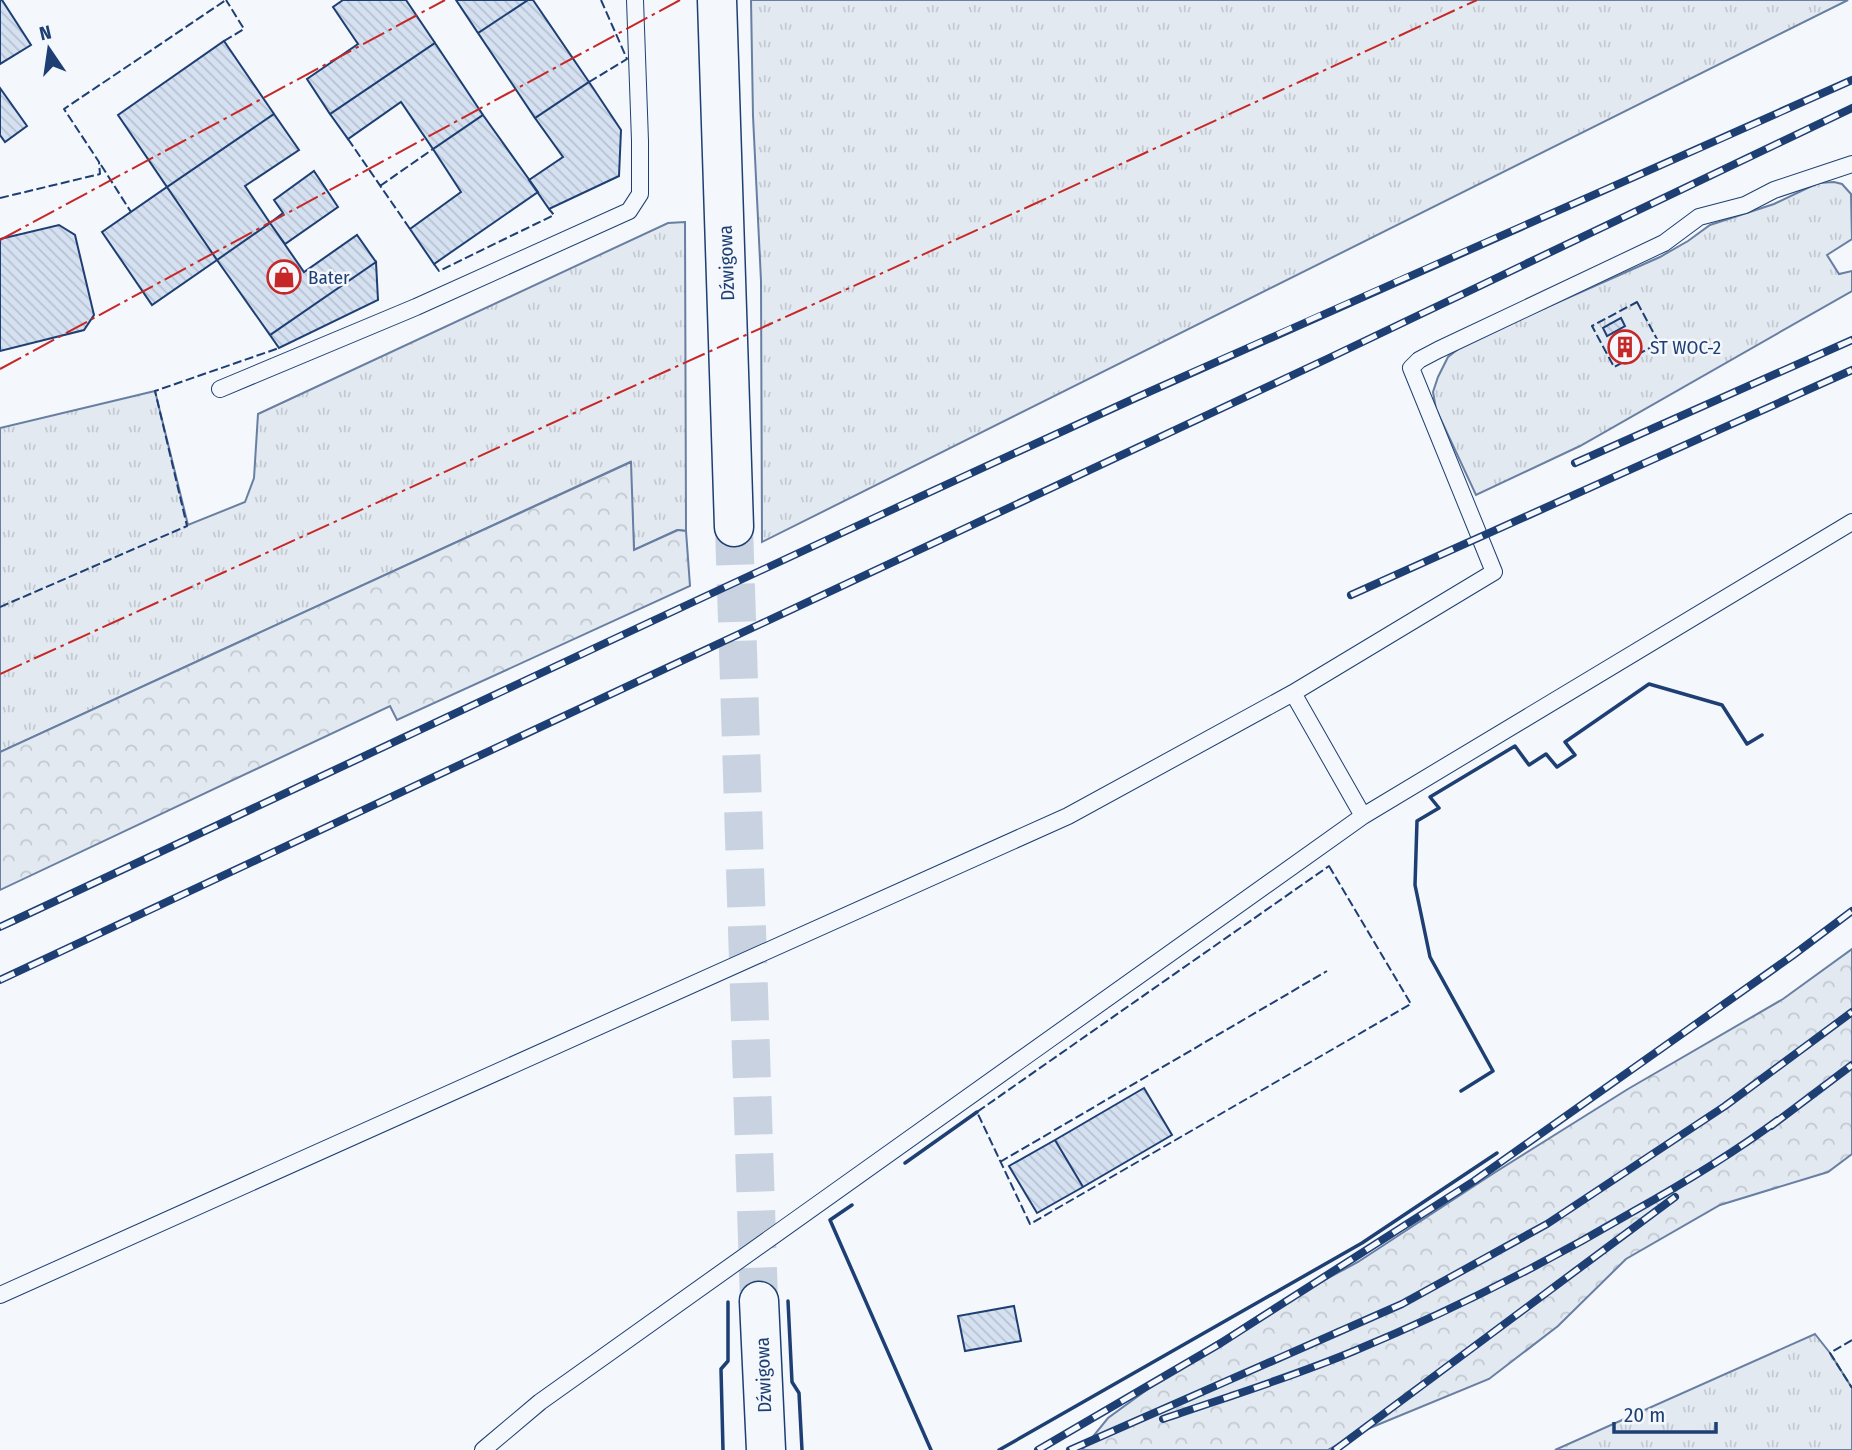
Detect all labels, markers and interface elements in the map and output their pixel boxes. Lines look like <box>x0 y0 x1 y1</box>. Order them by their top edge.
north arrow <box>14 14 84 84</box>
text: N <box>37 20 53 45</box>
street label: Dźwigowa <box>714 225 739 301</box>
shop icon: Bater <box>265 258 303 296</box>
place label: Bater <box>308 266 350 289</box>
building icon: ST WOC-2 <box>1606 328 1644 366</box>
place label: ST WOC-2 <box>1650 336 1721 359</box>
street label: Dźwigowa <box>751 1337 776 1413</box>
scale bar <box>1614 1390 1716 1434</box>
text: 20 m <box>1624 1402 1665 1428</box>

